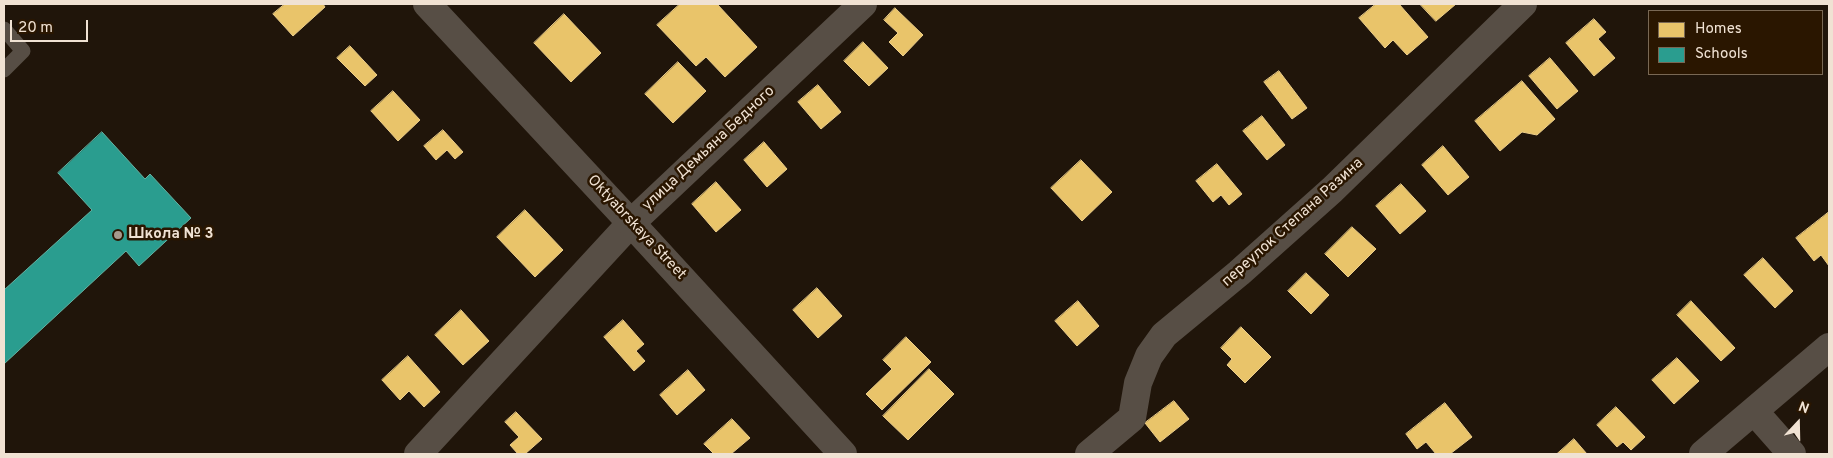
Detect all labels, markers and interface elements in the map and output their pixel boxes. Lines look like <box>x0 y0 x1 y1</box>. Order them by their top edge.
scale bar <box>12 10 90 42</box>
legend <box>1648 10 1823 75</box>
text: 20 m <box>18 19 53 38</box>
text: Homes <box>1695 20 1742 39</box>
text: Schools <box>1695 45 1748 64</box>
street label: улица Демьяна Бедного <box>639 83 779 215</box>
street label: переулок Степана Разина <box>1219 155 1367 291</box>
street label: Oktyabrskaya Street <box>583 172 689 284</box>
place label: Школа № 3 <box>128 226 213 244</box>
marker: Школа № 3 <box>112 229 124 241</box>
north arrow <box>1773 398 1823 448</box>
text: N <box>1796 399 1811 418</box>

